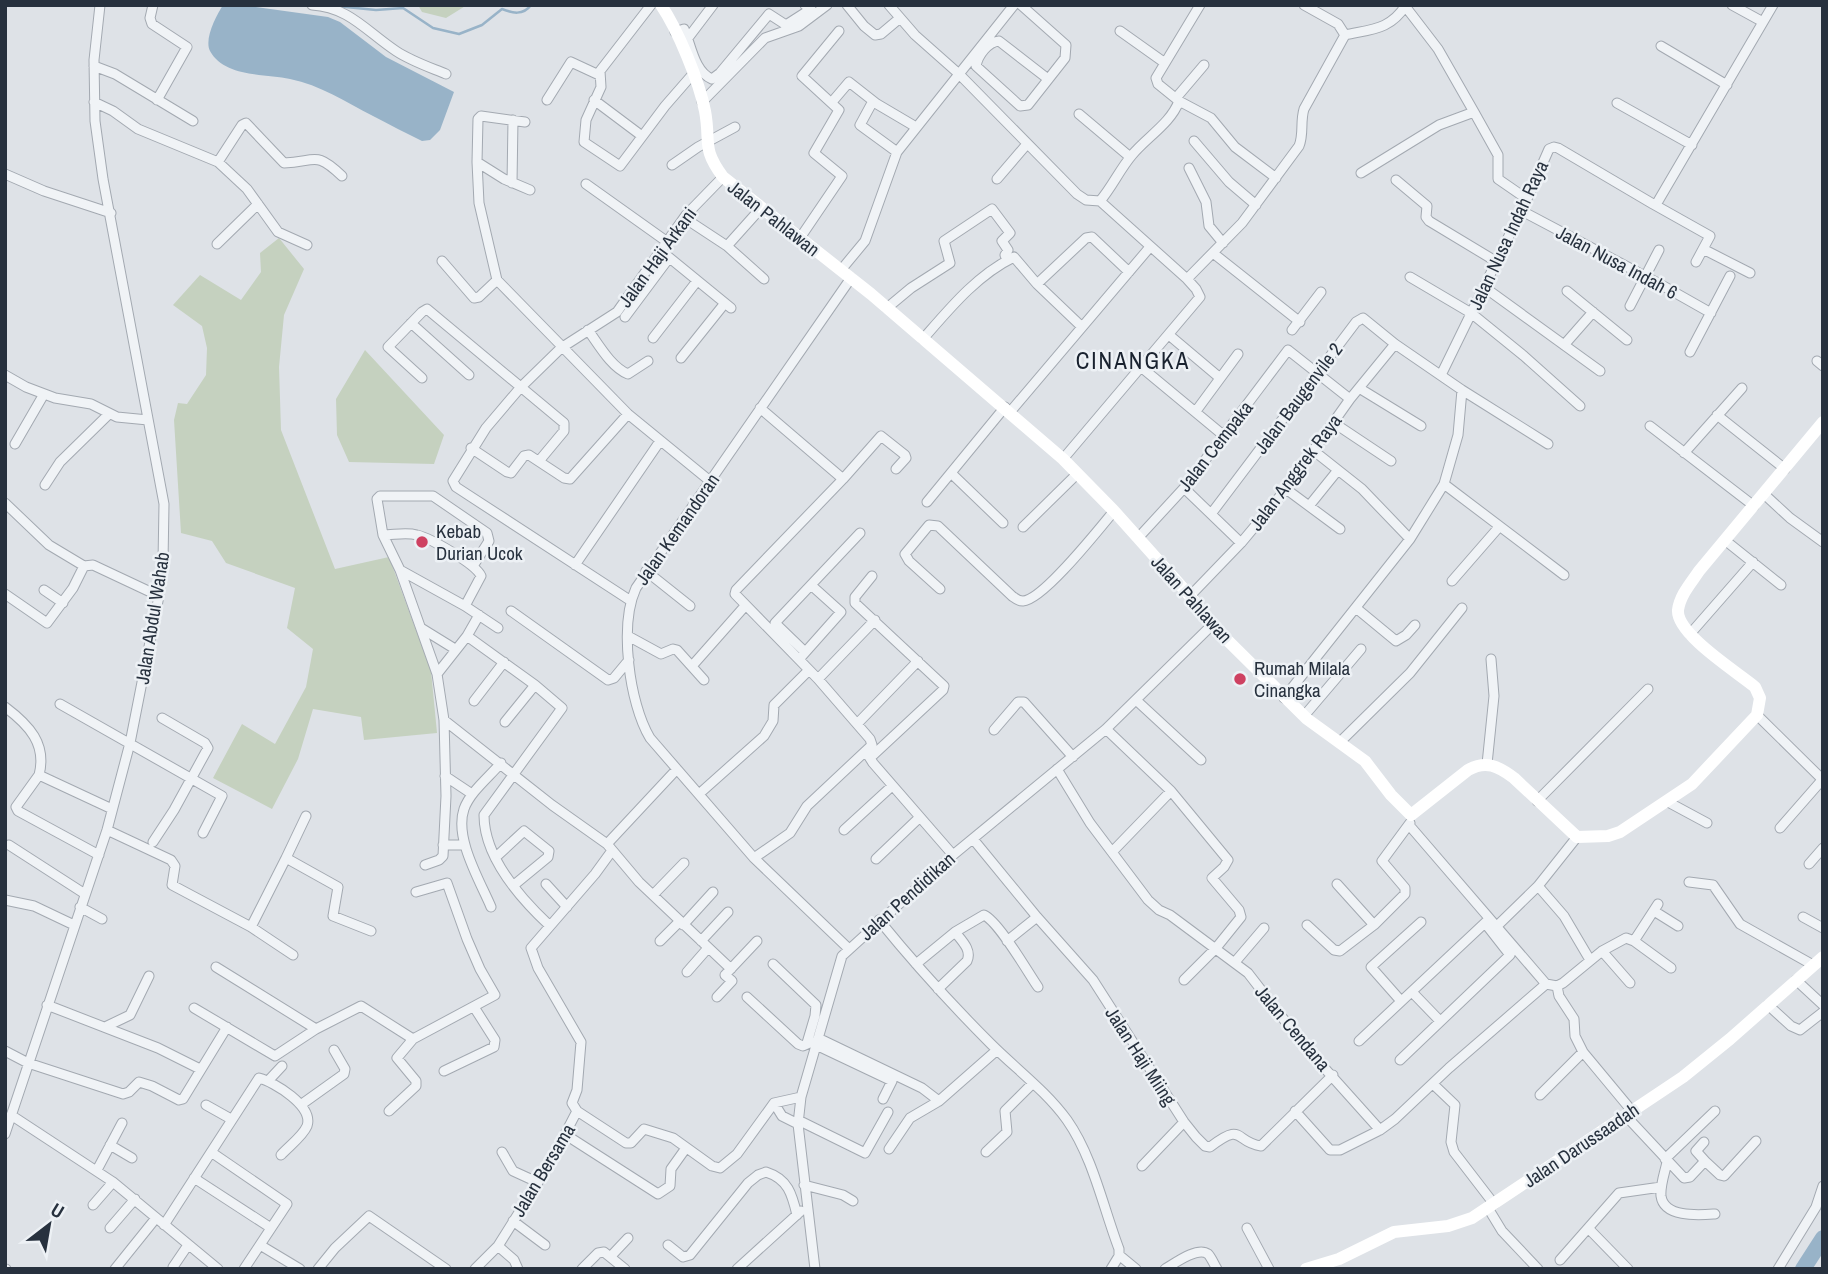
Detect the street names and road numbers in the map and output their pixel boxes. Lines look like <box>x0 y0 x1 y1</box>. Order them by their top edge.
street label: Jalan Nusa Indah Raya <box>1462 156 1554 314</box>
street label: Jalan Pahlawan <box>723 174 825 262</box>
street label: Jalan Haji Arkani <box>612 202 702 312</box>
street label: Jalan Nusa Indah 6 <box>1552 219 1682 305</box>
street label: Jalan Baugenvile 2 <box>1248 337 1348 459</box>
street label: Jalan Cempaka <box>1171 395 1259 497</box>
street label: Jalan Anggrek Raya <box>1243 408 1348 536</box>
street label: Jalan Kemandoran <box>629 468 725 590</box>
street label: Jalan Pahlawan <box>1146 549 1238 649</box>
street label: Jalan Abdul Wahab <box>129 550 175 686</box>
street label: Jalan Pendidikan <box>854 846 960 946</box>
street label: Jalan Cendana <box>1249 979 1337 1077</box>
street label: Jalan Haji Miing <box>1099 1002 1183 1111</box>
street label: Jalan Darussaadah <box>1518 1097 1644 1193</box>
street label: Jalan Bersama <box>505 1118 581 1221</box>

